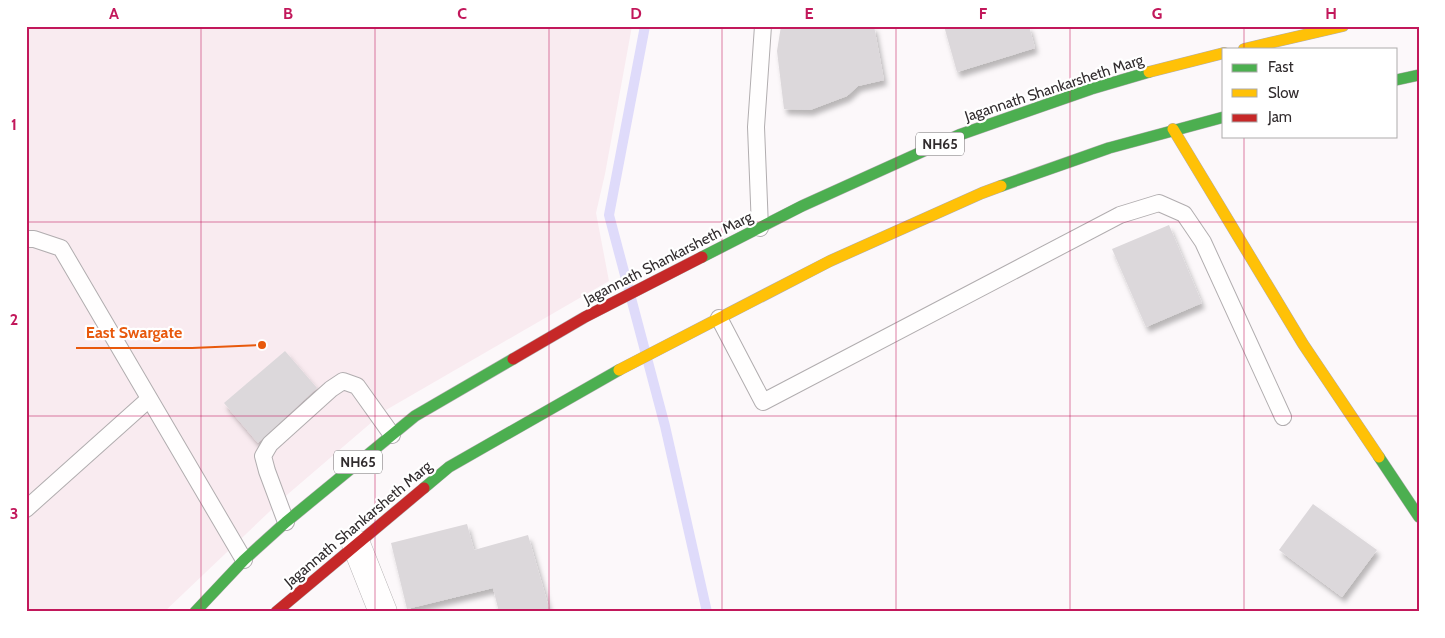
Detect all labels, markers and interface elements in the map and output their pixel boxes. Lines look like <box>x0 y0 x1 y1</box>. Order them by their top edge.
text: A <box>109 4 119 23</box>
text: B <box>283 4 293 23</box>
text: C <box>457 4 467 23</box>
text: D <box>630 4 642 23</box>
text: E <box>804 4 814 23</box>
text: F <box>979 4 988 23</box>
text: G <box>1152 4 1162 23</box>
text: H <box>1325 4 1337 23</box>
legend <box>1222 48 1398 138</box>
street label: Jagannath Shankarsheth Marg <box>961 50 1146 126</box>
text: Fast <box>1268 58 1293 76</box>
text: Slow <box>1268 84 1299 102</box>
text: Jam <box>1267 108 1292 126</box>
text: 1 <box>11 115 17 134</box>
road number: NH65 <box>916 132 964 156</box>
street label: Jagannath Shankarsheth Marg <box>580 207 756 309</box>
text: 2 <box>10 310 18 329</box>
callout: East Swargate <box>76 317 192 348</box>
text: East Swargate <box>86 323 182 342</box>
road number: NH65 <box>334 451 382 474</box>
street label: Jagannath Shankarsheth Marg <box>280 457 436 592</box>
text: 3 <box>10 504 18 523</box>

